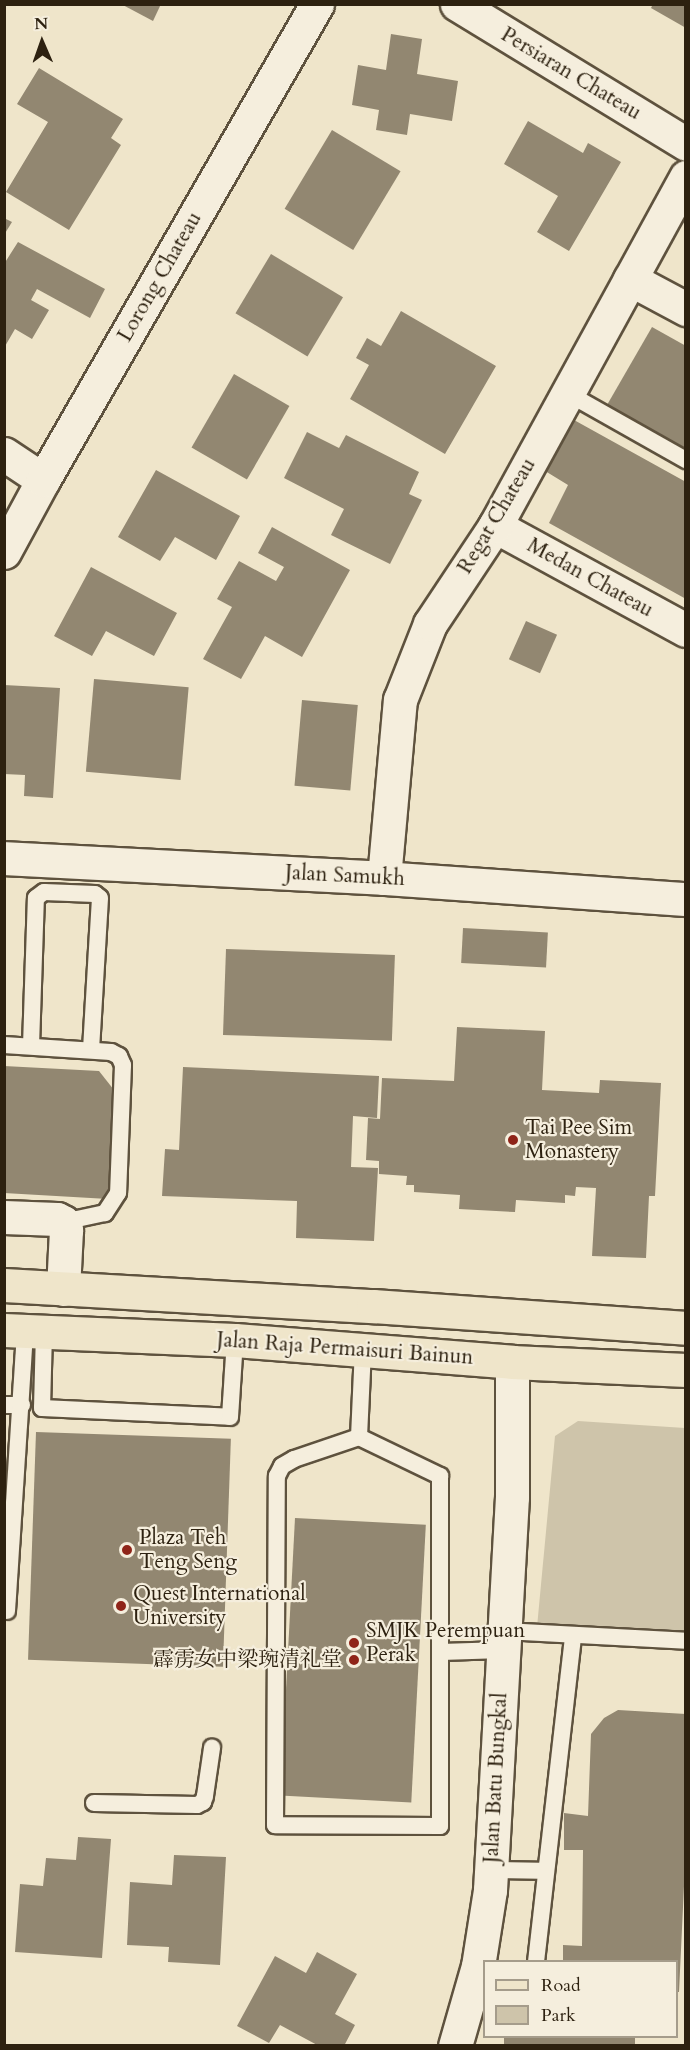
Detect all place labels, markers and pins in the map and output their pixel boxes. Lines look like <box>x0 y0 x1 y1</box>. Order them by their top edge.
place label: Tai Pee Sim Monastery <box>525 1115 632 1165</box>
marker: Tai Pee Sim Monastery <box>506 1133 520 1147</box>
place label: Plaza Teh Teng Seng <box>139 1525 237 1575</box>
marker: Plaza Teh Teng Seng <box>120 1543 134 1557</box>
place label: Quest International University <box>133 1581 306 1631</box>
marker: Quest International University <box>114 1599 128 1613</box>
place label: SMJK Perempuan Perak <box>366 1618 525 1668</box>
marker: SMJK Perempuan Perak <box>347 1636 361 1650</box>
place label: 霹雳女中梁琬清礼堂 <box>153 1647 342 1673</box>
marker: 霹雳女中梁琬清礼堂 <box>347 1653 361 1667</box>

